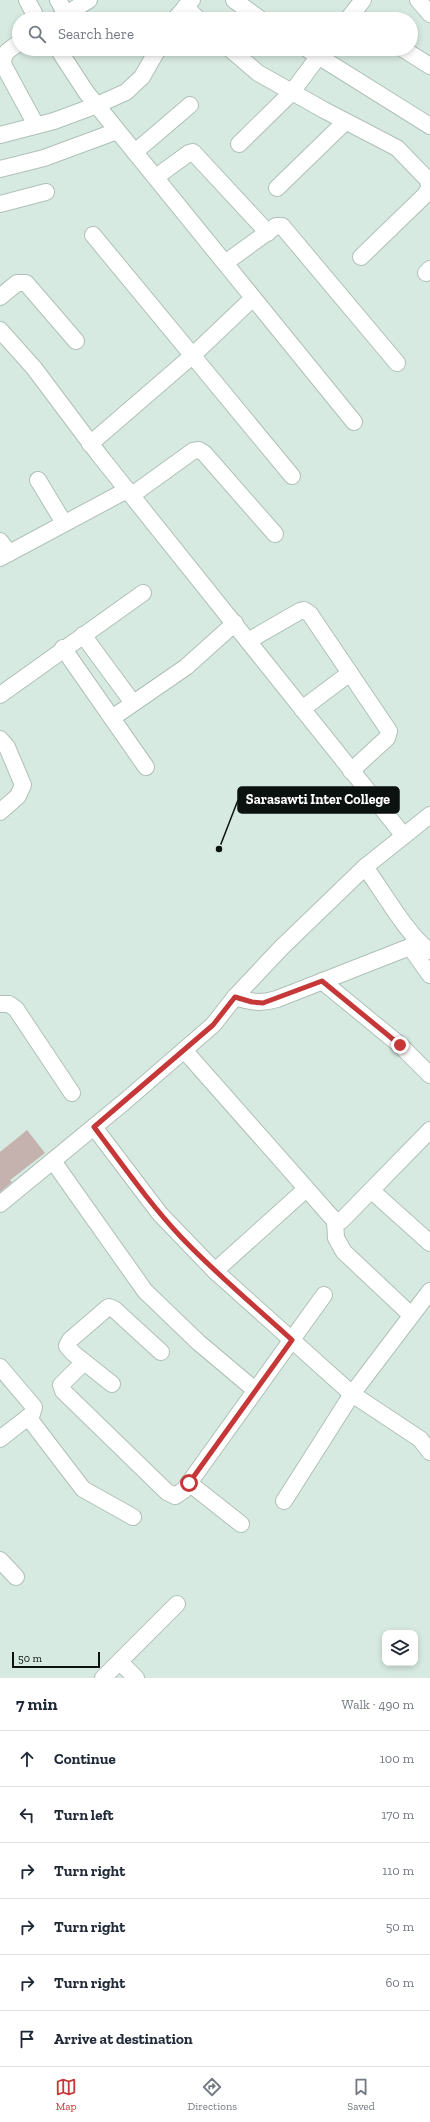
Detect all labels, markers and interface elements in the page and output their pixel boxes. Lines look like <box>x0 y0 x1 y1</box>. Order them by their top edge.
search box <box>12 12 418 56</box>
icon: search <box>26 23 48 45</box>
text: Search here <box>58 25 134 43</box>
callout: Sarasawti Inter College <box>238 787 399 813</box>
text: Sarasawti Inter College <box>246 791 390 808</box>
route end <box>391 1036 409 1054</box>
route start <box>180 1474 198 1492</box>
map controls <box>382 1630 418 1666</box>
button: layers <box>382 1630 418 1666</box>
scale bar <box>12 1650 100 1669</box>
text: 50 m <box>18 1652 42 1665</box>
text: 7 min <box>16 1694 58 1714</box>
text: Walk · 490 m <box>342 1697 414 1712</box>
icon: ahead <box>16 1748 38 1770</box>
text: Continue <box>54 1750 116 1768</box>
text: 100 m <box>380 1751 414 1766</box>
icon: left <box>16 1804 38 1826</box>
text: Turn left <box>54 1806 114 1824</box>
text: 170 m <box>381 1807 414 1822</box>
icon: right <box>16 1860 38 1882</box>
text: Turn right <box>54 1862 125 1880</box>
text: 110 m <box>382 1863 414 1878</box>
icon: right <box>16 1916 38 1938</box>
text: Turn right <box>54 1918 125 1936</box>
text: 50 m <box>386 1919 414 1934</box>
icon: right <box>16 1972 38 1994</box>
text: Turn right <box>54 1974 125 1992</box>
text: 60 m <box>385 1975 414 1990</box>
icon: arrive <box>16 2028 38 2050</box>
text: Arrive at destination <box>54 2030 193 2048</box>
tab: Map <box>55 2076 77 2113</box>
tab: Directions <box>187 2076 237 2113</box>
tab: Saved <box>347 2076 375 2113</box>

